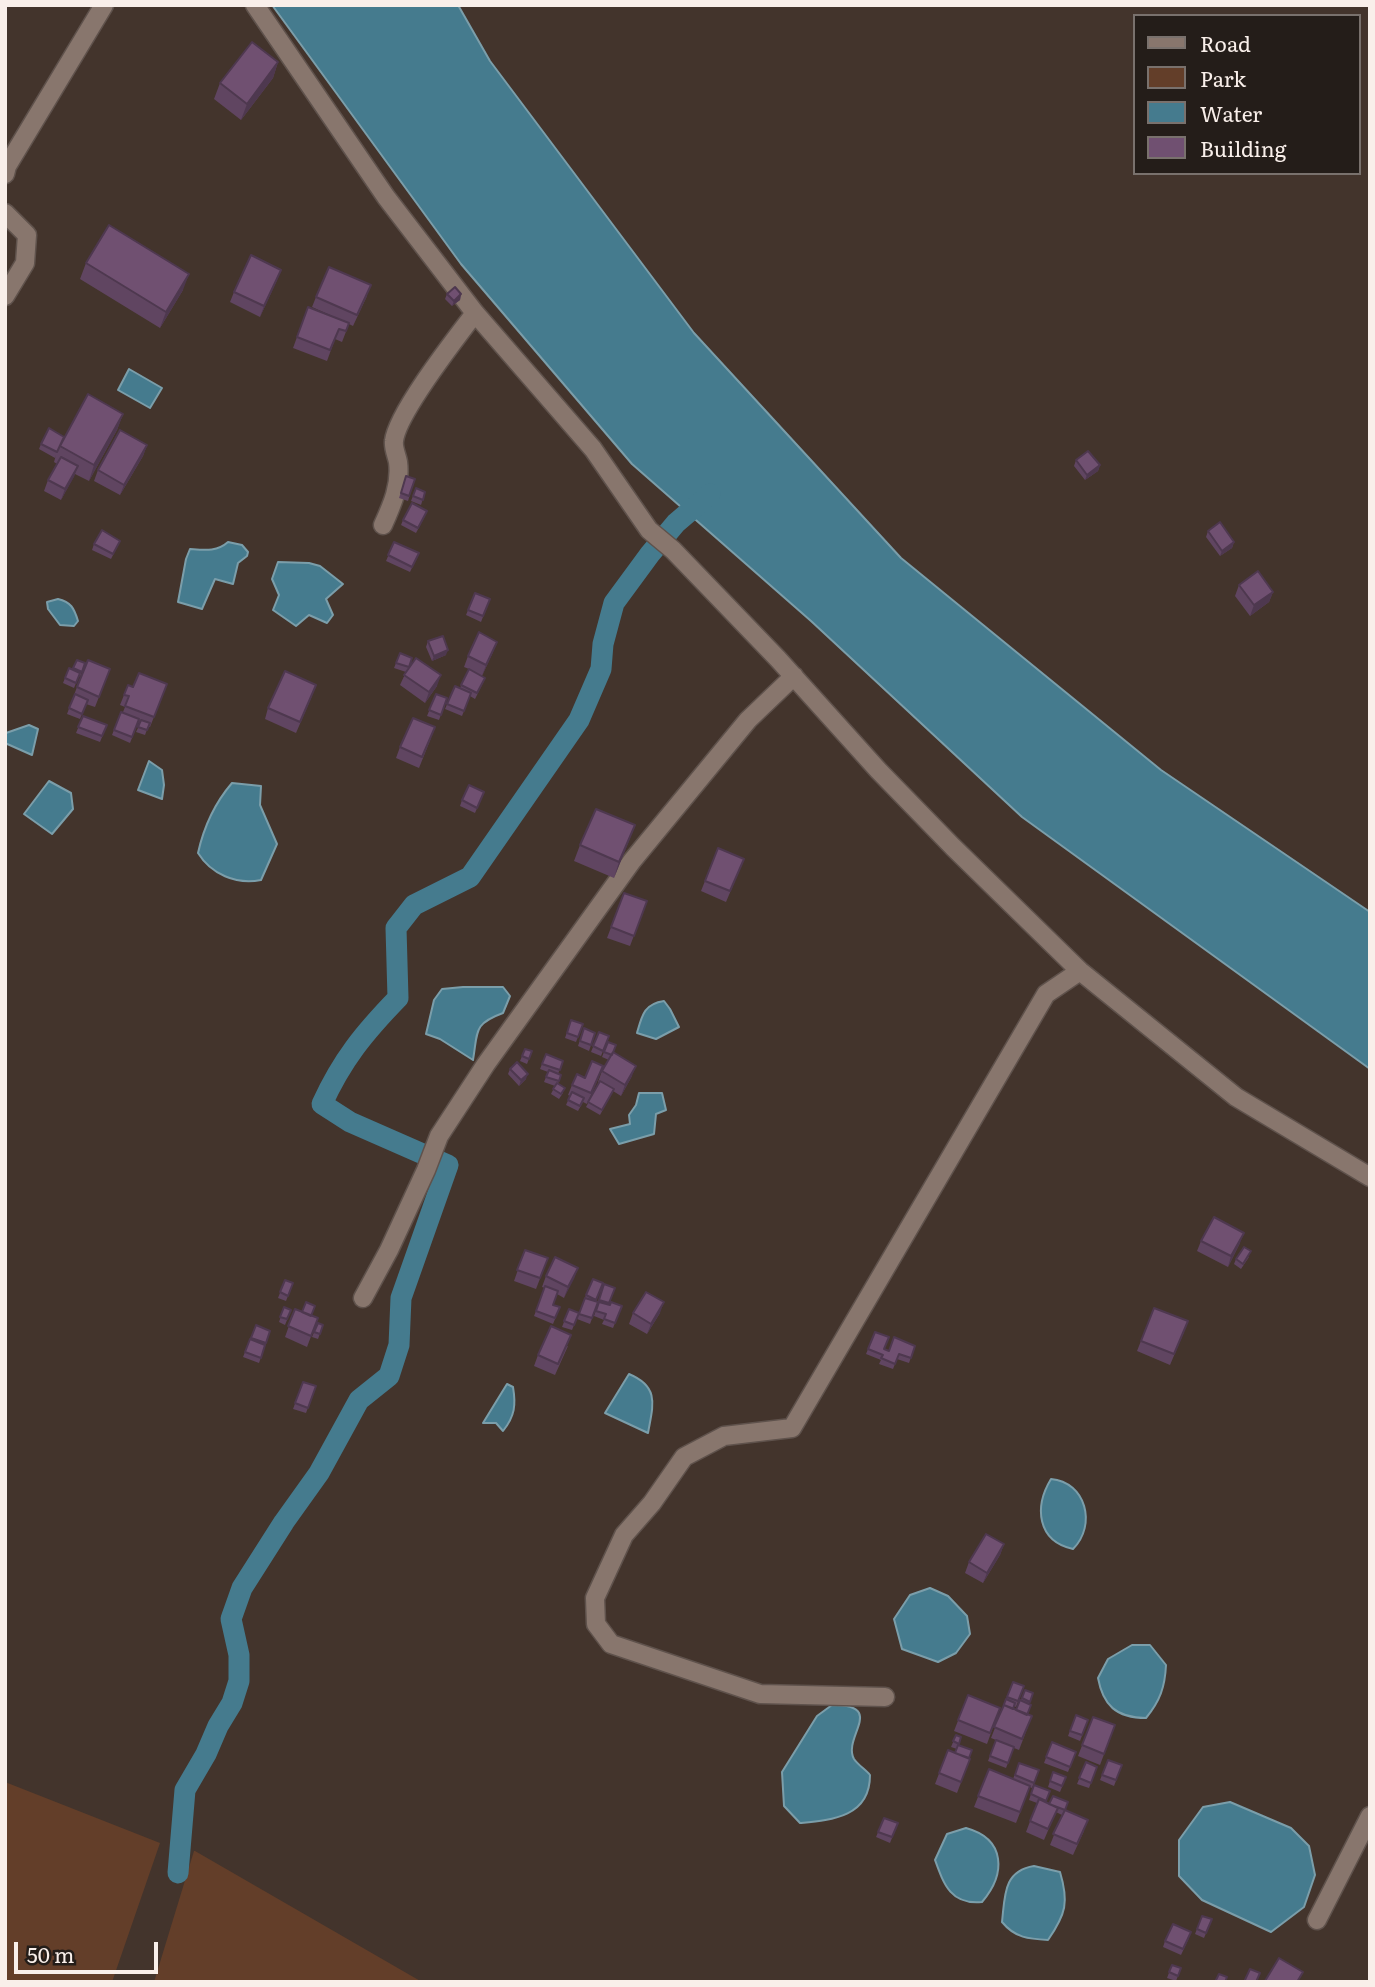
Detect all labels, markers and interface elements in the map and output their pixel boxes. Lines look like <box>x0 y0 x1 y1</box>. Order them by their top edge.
legend <box>1134 14 1361 175</box>
text: Road <box>1200 27 1251 58</box>
text: Park <box>1200 62 1246 93</box>
text: Water <box>1200 97 1262 128</box>
text: Building <box>1200 132 1286 163</box>
scale bar <box>18 1927 161 1971</box>
text: 50 m <box>27 1938 74 1969</box>

